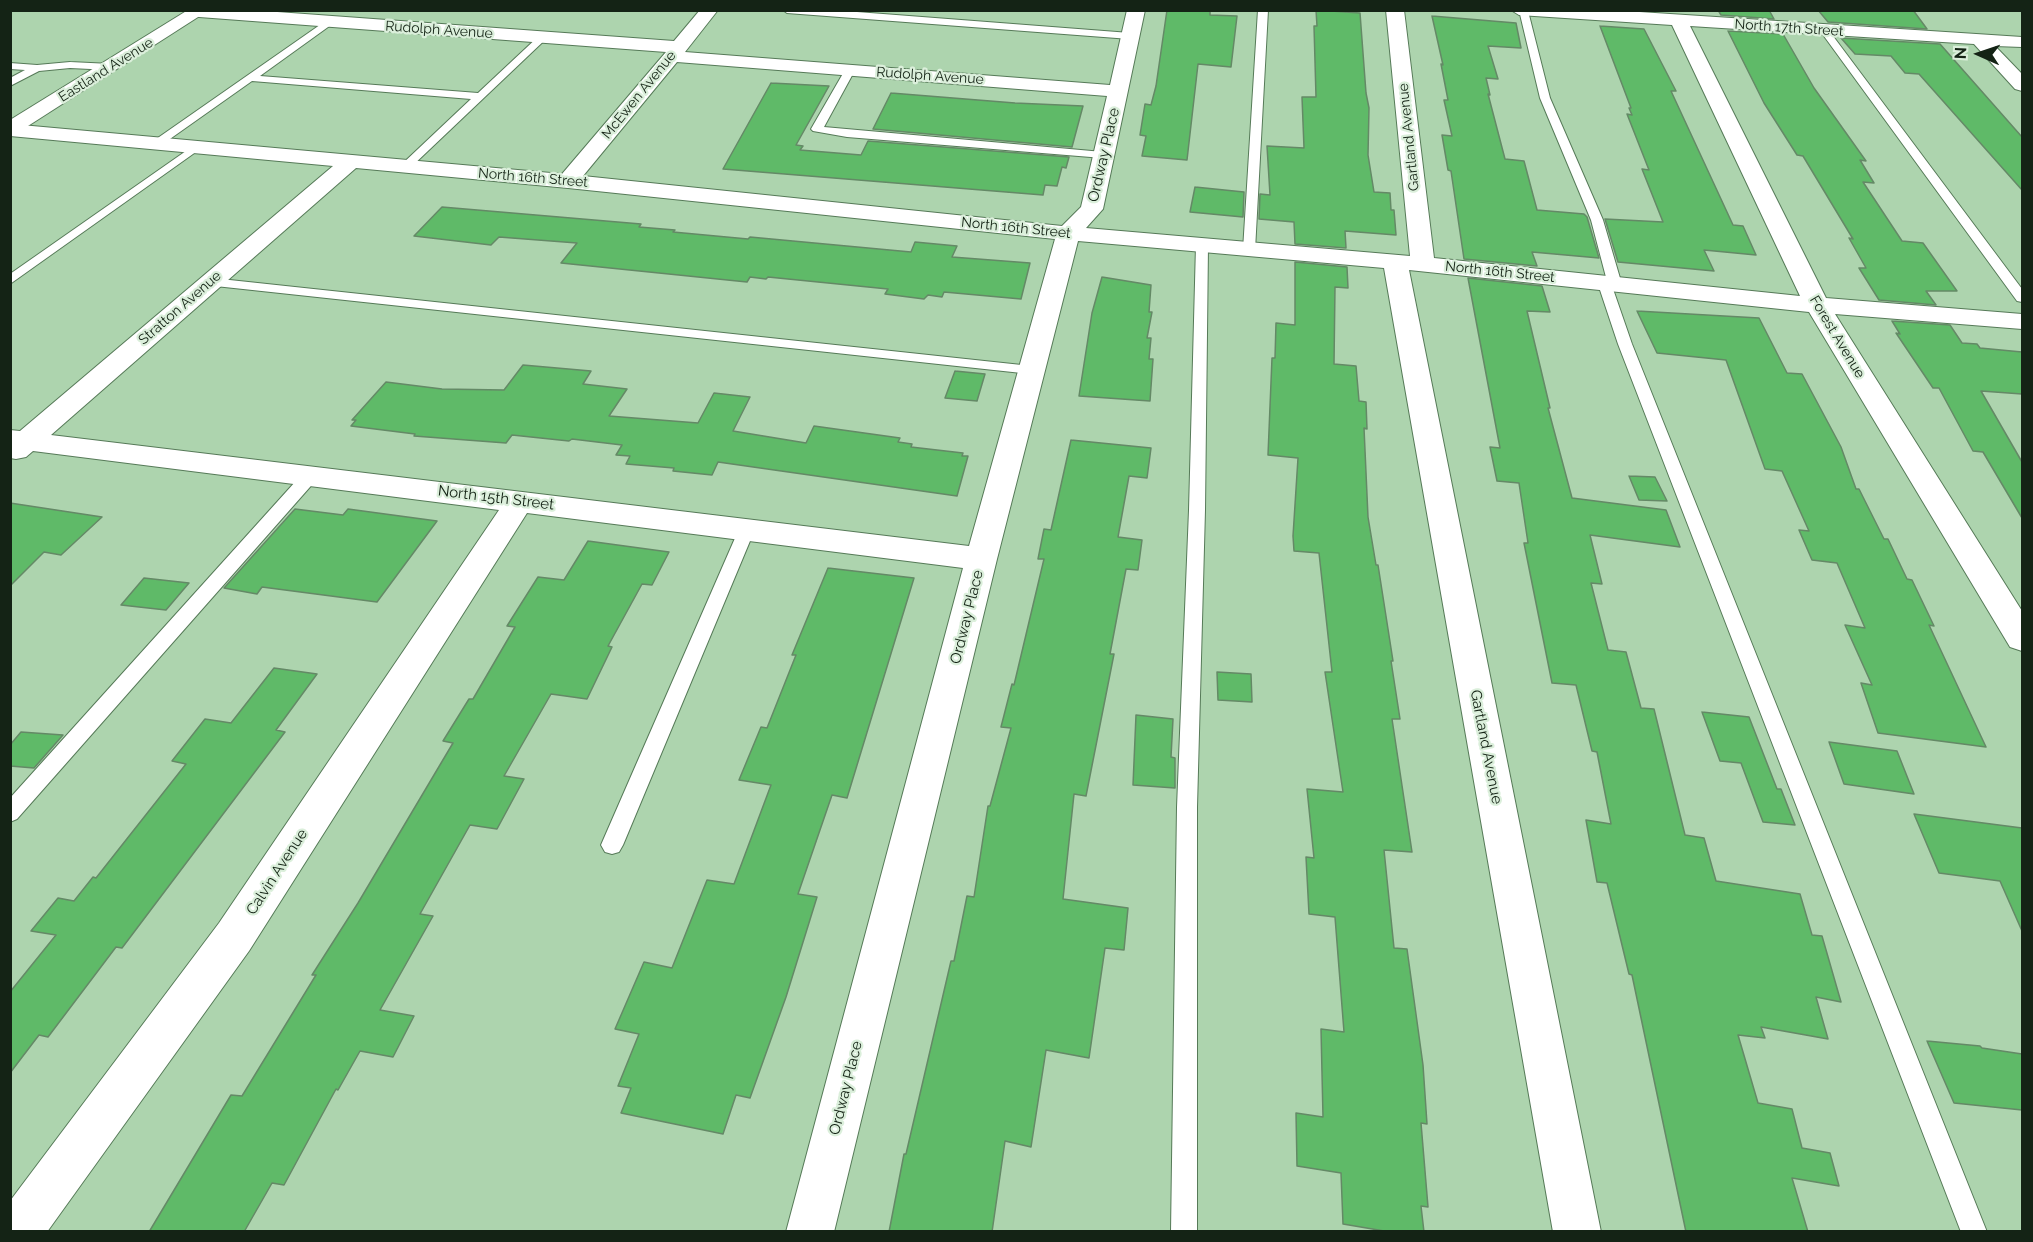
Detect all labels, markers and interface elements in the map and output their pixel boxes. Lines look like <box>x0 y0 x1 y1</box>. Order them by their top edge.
street label: North 17th Street <box>1734 16 1844 40</box>
street label: Rudolph Avenue <box>385 18 493 42</box>
north arrow <box>1949 24 2009 84</box>
street label: Eastland Avenue <box>56 34 156 106</box>
text: N <box>1951 46 1970 60</box>
street label: McEwen Avenue <box>598 48 680 142</box>
street label: Rudolph Avenue <box>876 64 984 88</box>
street label: Gartland Avenue <box>1395 82 1423 192</box>
street label: Ordway Place <box>1084 106 1124 204</box>
street label: North 16th Street <box>477 165 589 191</box>
street label: North 16th Street <box>960 214 1072 242</box>
street label: North 16th Street <box>1444 258 1556 286</box>
street label: Stratton Avenue <box>135 268 225 348</box>
street label: Forest Avenue <box>1806 293 1868 381</box>
street label: North 15th Street <box>437 482 555 514</box>
street label: Ordway Place <box>947 568 987 666</box>
street label: Gartland Avenue <box>1466 688 1506 806</box>
street label: Calvin Avenue <box>243 826 311 918</box>
street label: Ordway Place <box>826 1039 866 1137</box>

